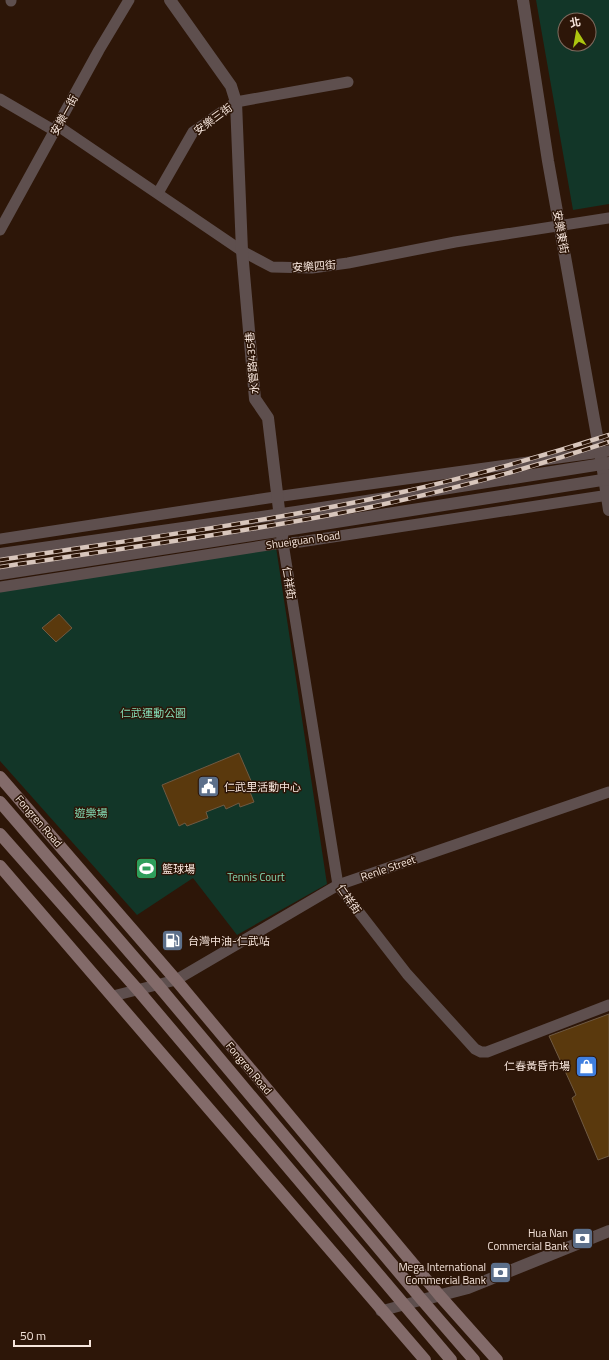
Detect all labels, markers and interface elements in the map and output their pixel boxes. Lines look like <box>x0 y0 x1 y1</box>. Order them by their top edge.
north arrow <box>557 12 597 52</box>
text: 北 <box>568 13 582 31</box>
street label: 安樂一街 <box>46 92 82 138</box>
street label: 安樂三街 <box>190 100 236 138</box>
street label: 安樂東街 <box>549 209 573 255</box>
street label: 安樂四街 <box>291 256 337 276</box>
street label: 水管路435巷 <box>241 331 263 395</box>
street label: Shueiguan Road <box>265 527 341 553</box>
street label: 仁祥街 <box>279 565 299 601</box>
park label: 仁武運動公園 <box>120 705 186 721</box>
public building icon: 仁武里活動中心 <box>195 774 221 800</box>
place label: 仁武里活動中心 <box>224 779 301 795</box>
street label: Fongren Road <box>12 791 66 851</box>
park label: 遊樂場 <box>75 805 108 821</box>
street label: Renle Street <box>358 851 418 885</box>
sports icon: 籃球場 <box>134 856 160 882</box>
place label: 籃球場 <box>162 861 195 877</box>
park label: Tennis Court <box>227 869 285 885</box>
street label: 仁祥街 <box>333 881 365 917</box>
fuel station icon: 台灣中油-仁武站 <box>159 928 185 954</box>
place label: 台灣中油-仁武站 <box>188 933 270 949</box>
street label: Fongren Road <box>222 1038 276 1098</box>
shop icon: 仁春黃昏市場 <box>573 1053 599 1079</box>
place label: 仁春黃昏市場 <box>504 1058 570 1074</box>
place label: Hua Nan Commercial Bank <box>488 1225 569 1254</box>
bank icon: Hua Nan Commercial Bank <box>570 1226 596 1252</box>
place label: Mega International Commercial Bank <box>398 1259 487 1288</box>
bank icon: Mega International Commercial Bank <box>488 1260 514 1286</box>
scale bar <box>14 1322 90 1348</box>
text: 50 m <box>20 1326 46 1345</box>

